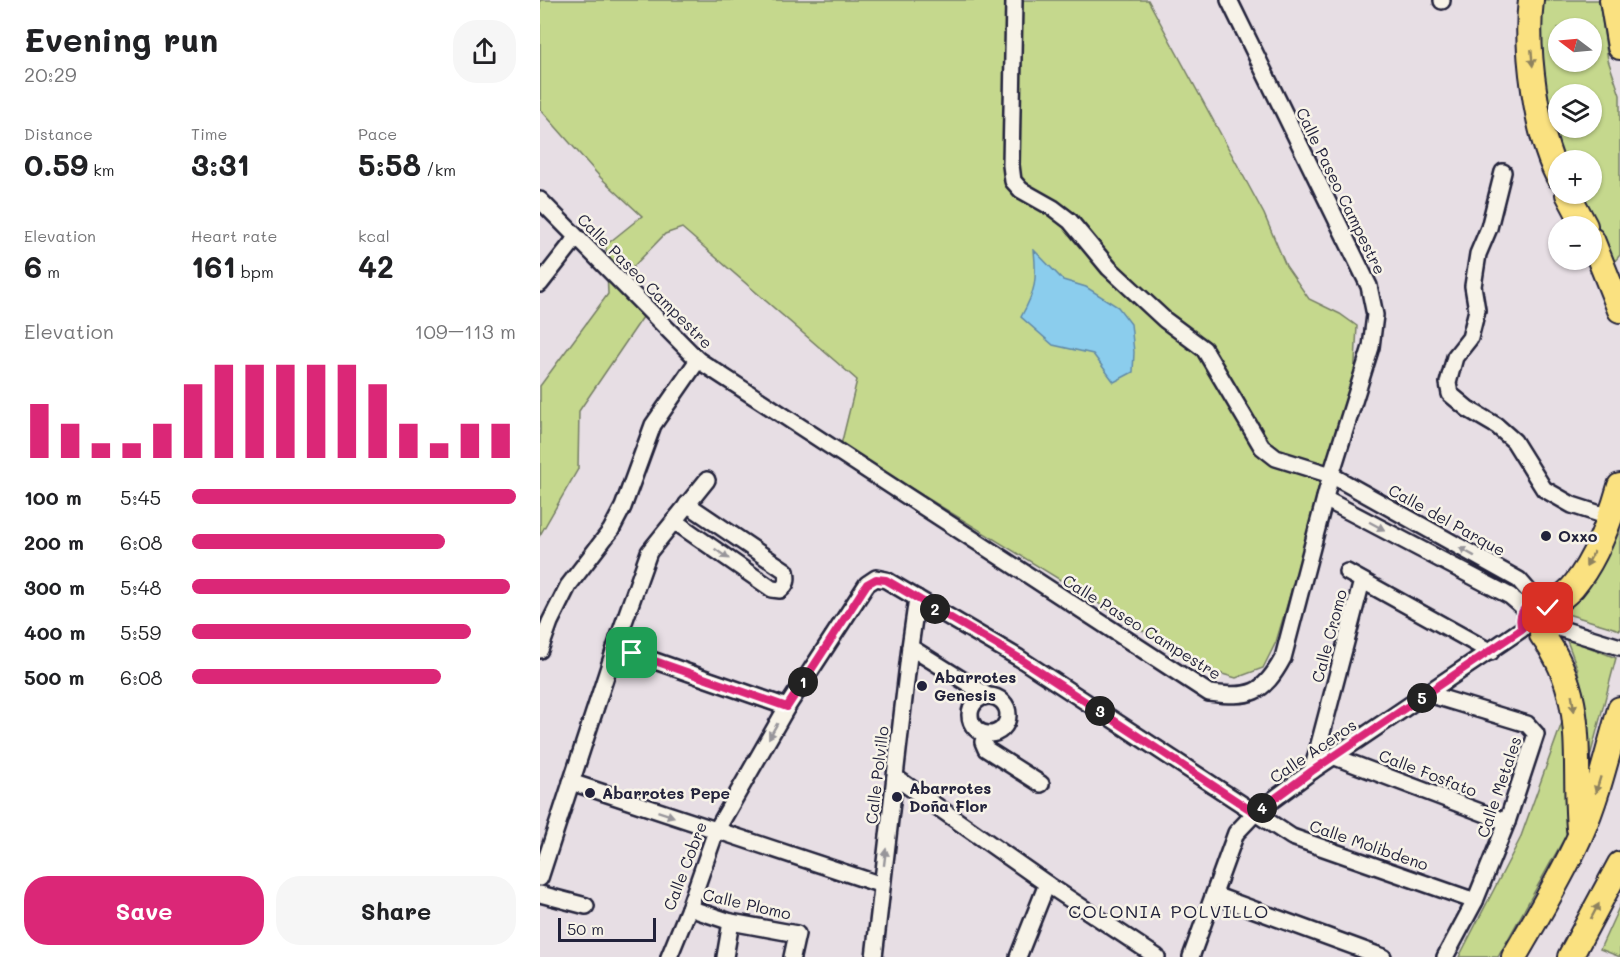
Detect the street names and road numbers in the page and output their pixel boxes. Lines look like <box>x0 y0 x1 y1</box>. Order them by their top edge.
street label: Calle Paseo Campestre <box>1292 104 1391 278</box>
street label: Calle Paseo Campestre <box>573 208 718 353</box>
street label: Calle del Parque <box>1385 479 1509 560</box>
street label: Calle Paseo Campestre <box>1059 569 1225 684</box>
street label: Calle Cromo <box>1306 587 1351 685</box>
street label: Calle Aceros <box>1265 714 1360 787</box>
street label: Calle Polvillo <box>860 725 893 825</box>
street label: Calle Metales <box>1471 733 1526 840</box>
street label: Calle Fosfato <box>1376 744 1480 801</box>
street label: Calle Molibdeno <box>1307 814 1431 875</box>
street label: Calle Cobre <box>658 818 711 913</box>
street label: Calle Plomo <box>701 883 793 924</box>

